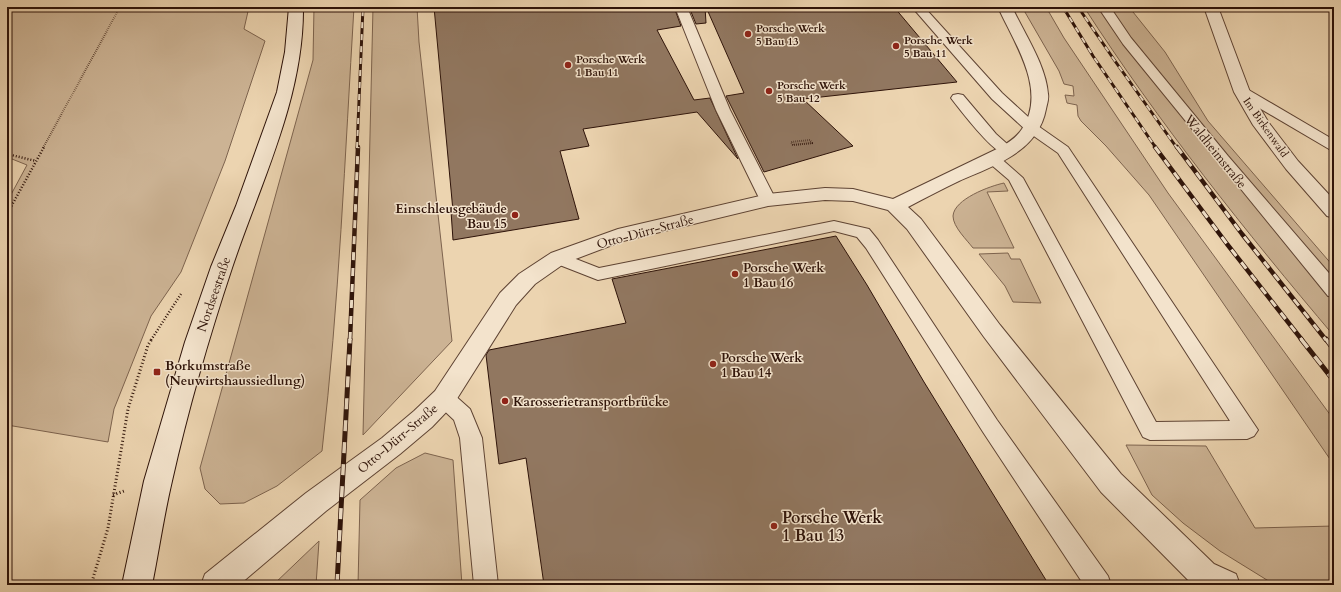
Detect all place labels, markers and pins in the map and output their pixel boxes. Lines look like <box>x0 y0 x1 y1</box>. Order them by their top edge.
place label: Porsche Werk 5 Bau 13 <box>756 21 825 49</box>
marker: Porsche Werk 5 Bau 13 <box>743 29 753 39</box>
place label: Porsche Werk 5 Bau 11 <box>904 33 973 61</box>
marker: Porsche Werk 5 Bau 11 <box>891 41 901 51</box>
place label: Porsche Werk 1 Bau 11 <box>576 52 645 80</box>
marker: Porsche Werk 1 Bau 11 <box>563 60 573 70</box>
place label: Porsche Werk 5 Bau 12 <box>777 78 846 106</box>
marker: Porsche Werk 5 Bau 12 <box>764 86 774 96</box>
place label: Einschleusgebäude Bau 15 <box>395 200 507 233</box>
marker: Einschleusgebäude Bau 15 <box>510 210 520 220</box>
place label: Porsche Werk 1 Bau 16 <box>743 259 825 292</box>
marker: Porsche Werk 1 Bau 16 <box>730 269 740 279</box>
place label: Porsche Werk 1 Bau 14 <box>721 349 803 382</box>
place label: Borkumstraße (Neuwirtshaussiedlung) <box>165 357 305 390</box>
marker: Porsche Werk 1 Bau 14 <box>708 359 718 369</box>
marker: Borkumstraße (Neuwirtshaussiedlung) <box>152 367 162 377</box>
place label: Karosserietransportbrücke <box>513 393 669 411</box>
marker: Karosserietransportbrücke <box>500 396 510 406</box>
place label: Porsche Werk 1 Bau 13 <box>782 507 882 547</box>
marker: Porsche Werk 1 Bau 13 <box>769 521 779 531</box>

